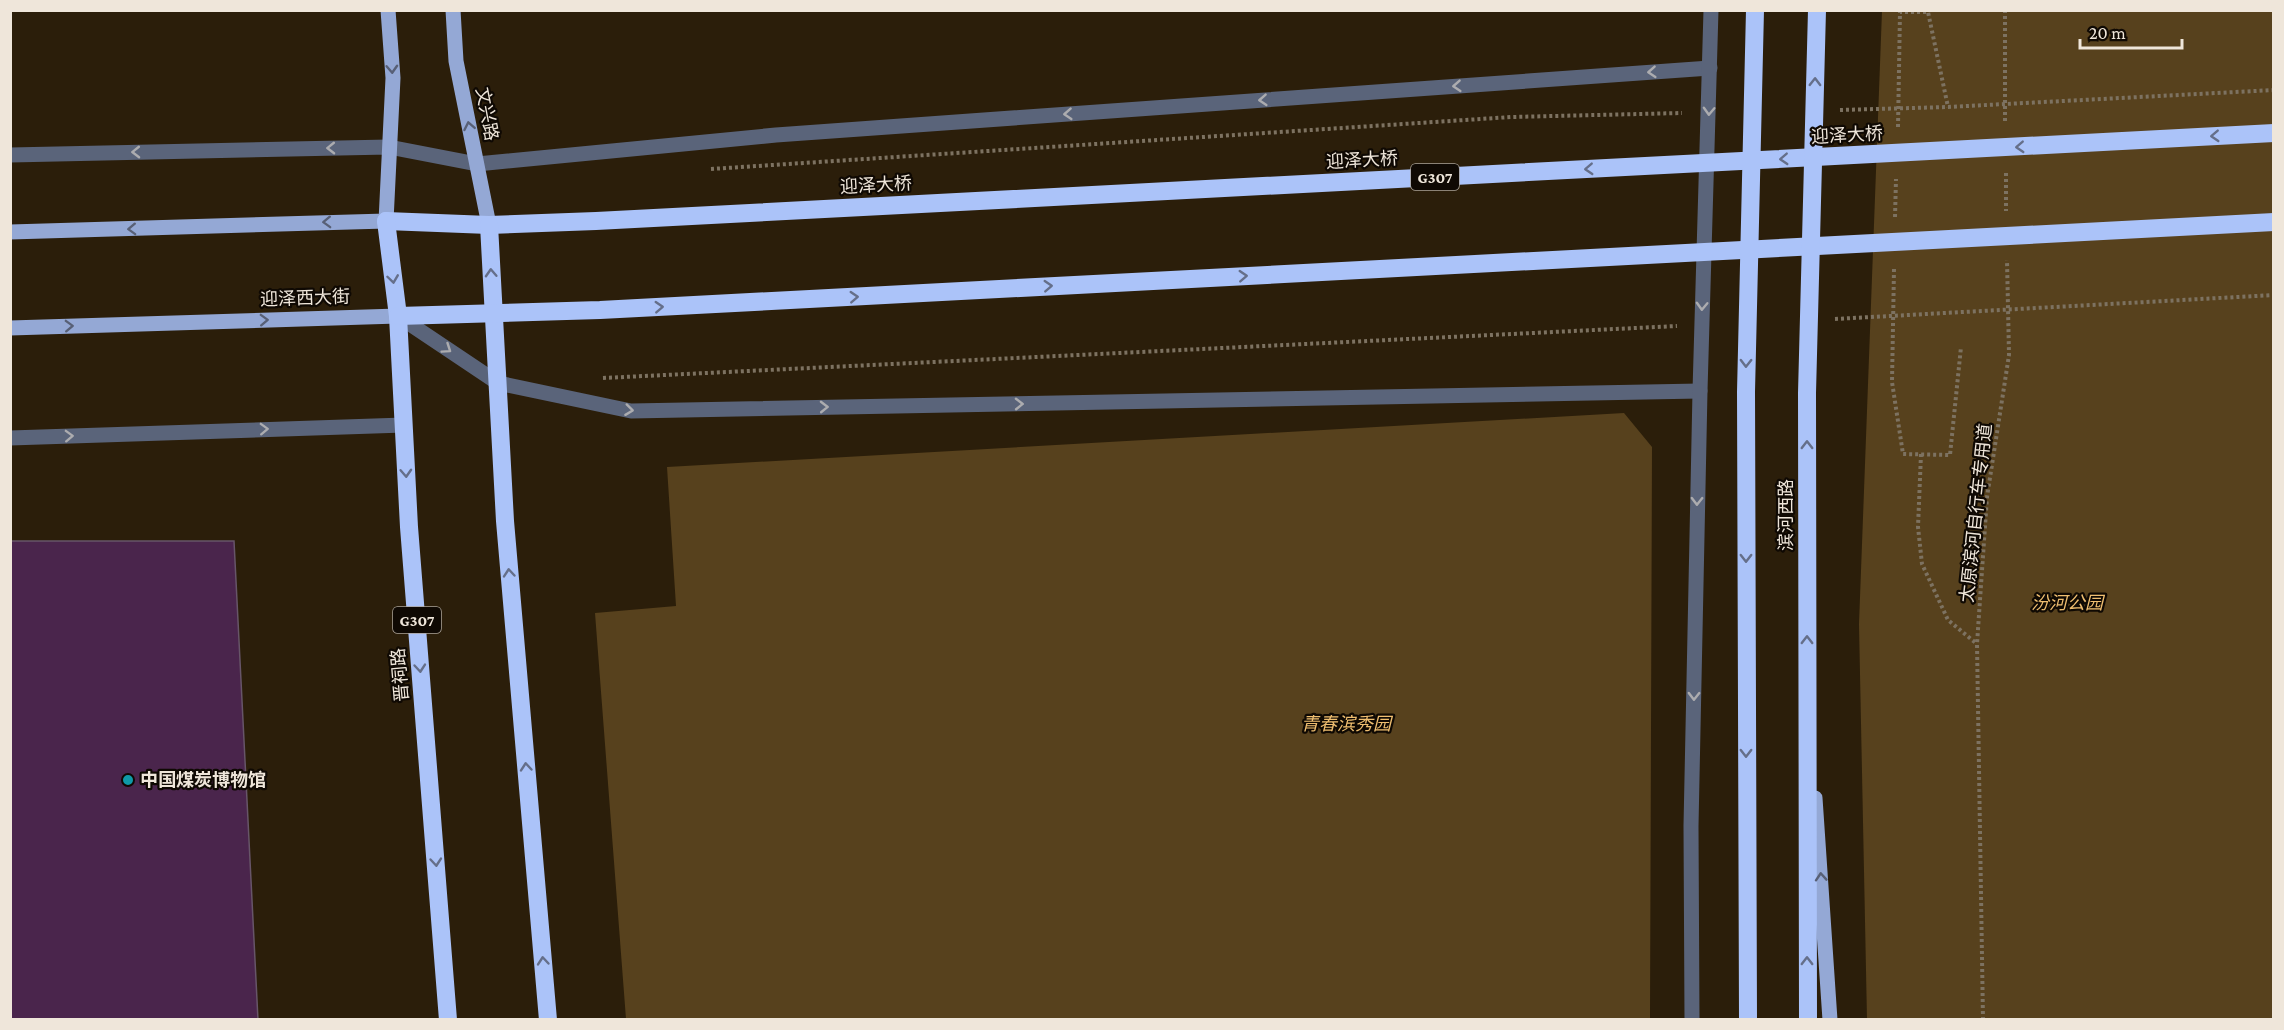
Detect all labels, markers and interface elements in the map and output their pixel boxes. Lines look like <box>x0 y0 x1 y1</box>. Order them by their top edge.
scale bar <box>2080 12 2182 50</box>
text: 20 m <box>2089 23 2126 43</box>
one-way arrow <box>385 64 398 73</box>
one-way arrow <box>1647 66 1656 79</box>
one-way arrow <box>1809 78 1821 87</box>
one-way arrow <box>1453 79 1462 92</box>
street label: 文兴路 <box>472 86 502 142</box>
one-way arrow <box>1258 93 1267 106</box>
one-way arrow <box>1702 106 1715 115</box>
one-way arrow <box>1064 107 1073 120</box>
one-way arrow <box>463 121 476 131</box>
street label: 迎泽大桥 <box>1811 123 1883 147</box>
one-way arrow <box>2211 130 2220 143</box>
one-way arrow <box>2016 140 2025 153</box>
one-way arrow <box>326 142 335 154</box>
one-way arrow <box>131 146 140 159</box>
street label: 迎泽大桥 <box>1326 148 1398 172</box>
one-way arrow <box>1779 152 1788 165</box>
one-way arrow <box>1584 163 1593 176</box>
road number: G307 <box>1411 164 1459 190</box>
street label: 迎泽大桥 <box>840 173 912 197</box>
one-way arrow <box>323 216 332 229</box>
one-way arrow <box>128 222 137 235</box>
one-way arrow <box>485 269 498 278</box>
one-way arrow <box>1239 270 1248 283</box>
one-way arrow <box>387 274 399 283</box>
one-way arrow <box>1044 280 1053 293</box>
street label: 迎泽西大街 <box>260 286 350 310</box>
one-way arrow <box>849 290 858 303</box>
one-way arrow <box>654 300 663 313</box>
one-way arrow <box>1696 301 1709 310</box>
one-way arrow <box>259 314 268 327</box>
one-way arrow <box>64 320 73 333</box>
one-way arrow <box>440 342 451 353</box>
one-way arrow <box>1740 358 1753 367</box>
one-way arrow <box>1014 397 1023 410</box>
one-way arrow <box>819 401 828 414</box>
one-way arrow <box>624 403 633 415</box>
street label: 太原滨河自行车专用道 <box>1957 422 1995 604</box>
one-way arrow <box>259 423 268 436</box>
one-way arrow <box>64 429 73 442</box>
one-way arrow <box>1801 441 1813 450</box>
one-way arrow <box>400 469 413 478</box>
street label: 滨河西路 <box>1776 479 1796 551</box>
one-way arrow <box>1691 496 1704 505</box>
one-way arrow <box>1740 553 1752 562</box>
one-way arrow <box>503 568 516 577</box>
park label: 汾河公园 <box>2031 593 2106 613</box>
road number: G307 <box>393 607 441 633</box>
one-way arrow <box>1801 636 1813 645</box>
street label: 晋祠路 <box>388 647 412 703</box>
one-way arrow <box>414 663 427 672</box>
one-way arrow <box>1687 691 1700 700</box>
park label: 青春滨秀园 <box>1301 714 1394 734</box>
one-way arrow <box>1740 748 1752 757</box>
one-way arrow <box>520 762 533 771</box>
place label: 中国煤炭博物馆 <box>140 770 266 790</box>
marker: 中国煤炭博物馆 <box>121 773 135 787</box>
one-way arrow <box>429 857 442 866</box>
one-way arrow <box>1814 873 1827 882</box>
one-way arrow <box>537 957 550 966</box>
one-way arrow <box>1801 957 1813 966</box>

